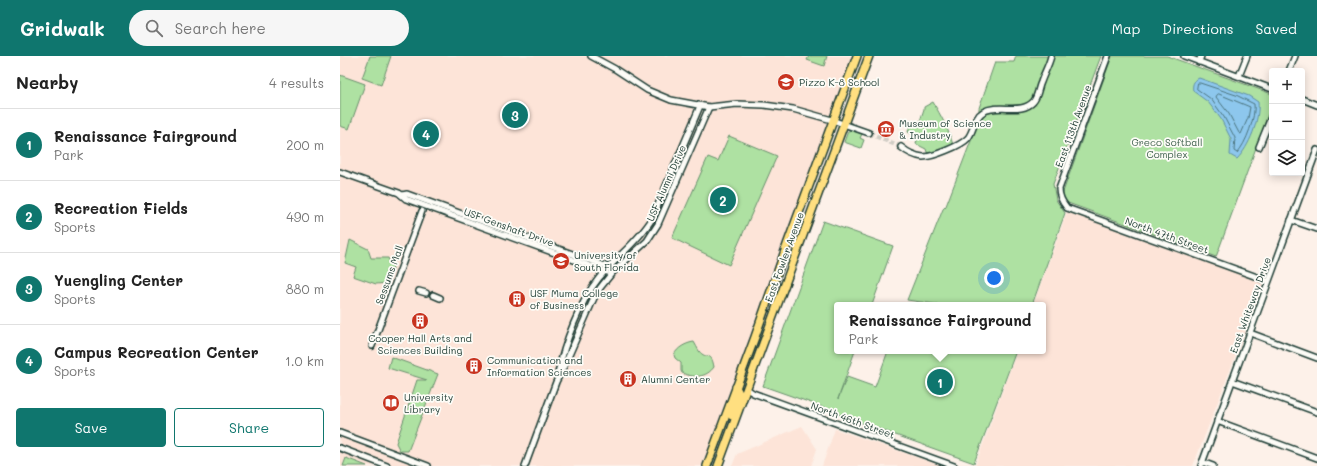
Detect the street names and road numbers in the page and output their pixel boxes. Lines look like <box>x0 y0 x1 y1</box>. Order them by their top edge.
street label: East 113th Avenue <box>1052 83 1094 169</box>
street label: USF Alumni Drive <box>643 143 689 223</box>
street label: USF Genshaft Drive <box>462 204 556 250</box>
street label: East Fowler Avenue <box>761 210 807 304</box>
street label: North 47th Street <box>1123 213 1211 257</box>
street label: Sessums Mall <box>372 243 406 307</box>
street label: East Whiteway Drive <box>1226 255 1274 355</box>
street label: North 46th Street <box>809 398 897 442</box>

